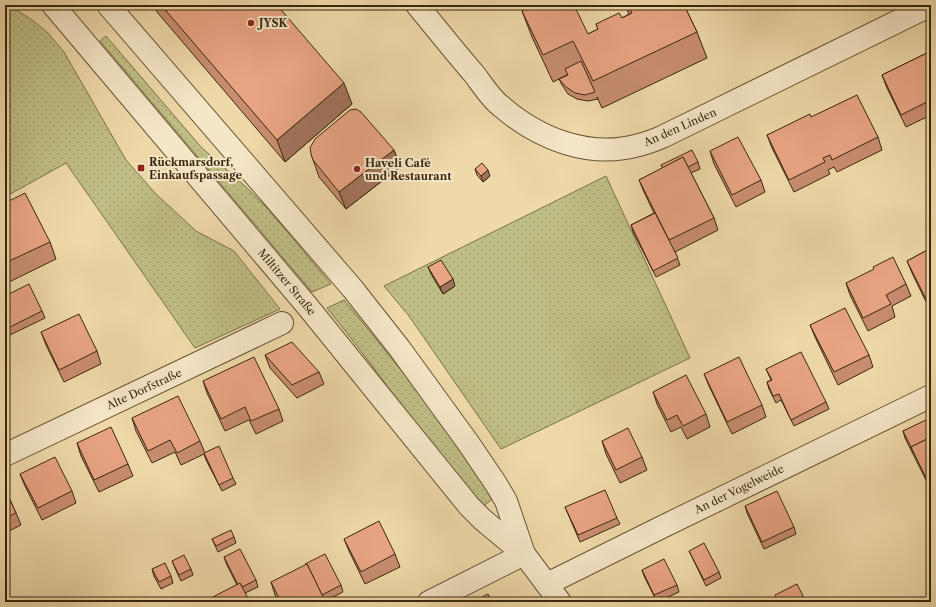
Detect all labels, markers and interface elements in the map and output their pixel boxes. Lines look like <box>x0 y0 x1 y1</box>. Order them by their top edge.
place label: JYSK <box>257 16 288 30</box>
marker: JYSK <box>246 18 256 28</box>
street label: An den Linden <box>641 105 718 150</box>
place label: Rückmarsdorf, Einkaufspassage <box>149 155 242 182</box>
place label: Haveli Café und Restaurant <box>365 156 452 183</box>
marker: Rückmarsdorf, Einkaufspassage <box>136 163 146 173</box>
marker: Haveli Café und Restaurant <box>352 164 362 174</box>
street label: Miltitzer Straße <box>255 246 319 318</box>
street label: Alte Dorfstraße <box>103 365 184 413</box>
street label: An der Vogelweide <box>691 461 786 517</box>

